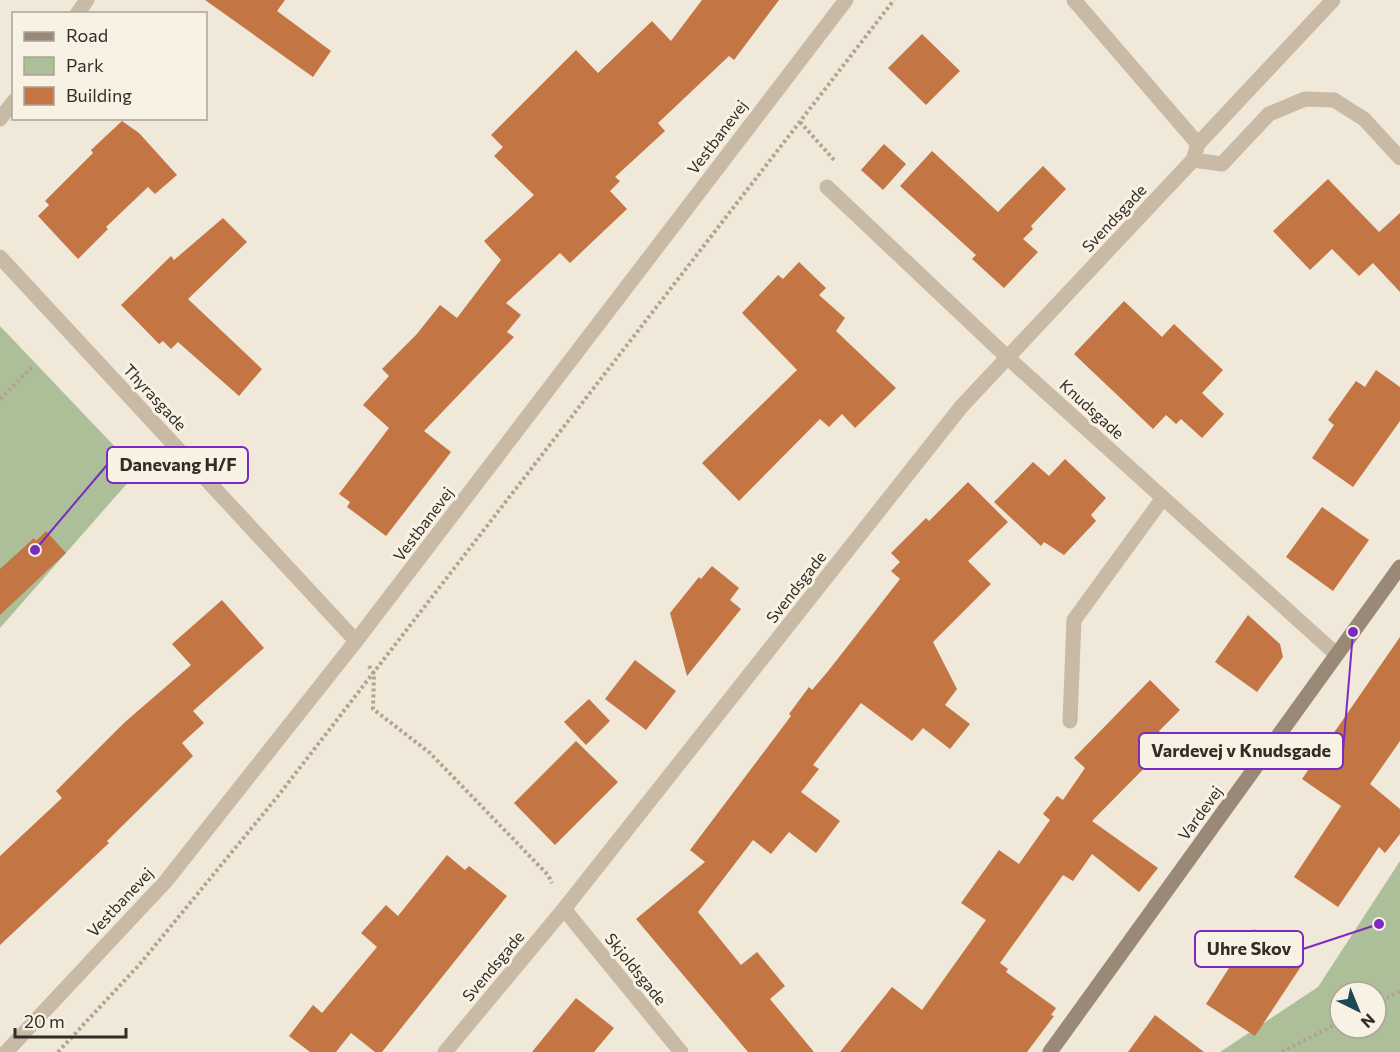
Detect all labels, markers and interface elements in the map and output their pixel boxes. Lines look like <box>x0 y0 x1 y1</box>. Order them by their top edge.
legend <box>12 12 207 120</box>
text: Road <box>66 24 108 46</box>
text: Park <box>66 54 104 76</box>
text: Building <box>66 84 132 106</box>
street label: Vestbanevej <box>683 96 751 177</box>
street label: Svendsgade <box>1077 180 1150 255</box>
street label: Thyrasgade <box>120 359 191 434</box>
street label: Knudsgade <box>1056 375 1128 442</box>
callout: Danevang H/F <box>107 447 248 483</box>
text: Danevang H/F <box>119 453 237 475</box>
street label: Vestbanevej <box>389 483 457 564</box>
street label: Svendsgade <box>762 547 829 626</box>
callout: Vardevej v Knudsgade <box>1139 733 1343 769</box>
text: Vardevej v Knudsgade <box>1151 739 1331 761</box>
street label: Vardevej <box>1174 782 1226 844</box>
street label: Vestbanevej <box>83 863 157 940</box>
street label: Svendsgade <box>458 927 527 1005</box>
street label: Skjoldsgade <box>602 929 671 1008</box>
callout: Uhre Skov <box>1195 931 1303 967</box>
text: Uhre Skov <box>1207 937 1291 959</box>
north arrow <box>1328 980 1388 1040</box>
scale bar <box>15 1001 126 1039</box>
text: 20 m <box>24 1010 65 1032</box>
text: N <box>1358 1010 1379 1032</box>

